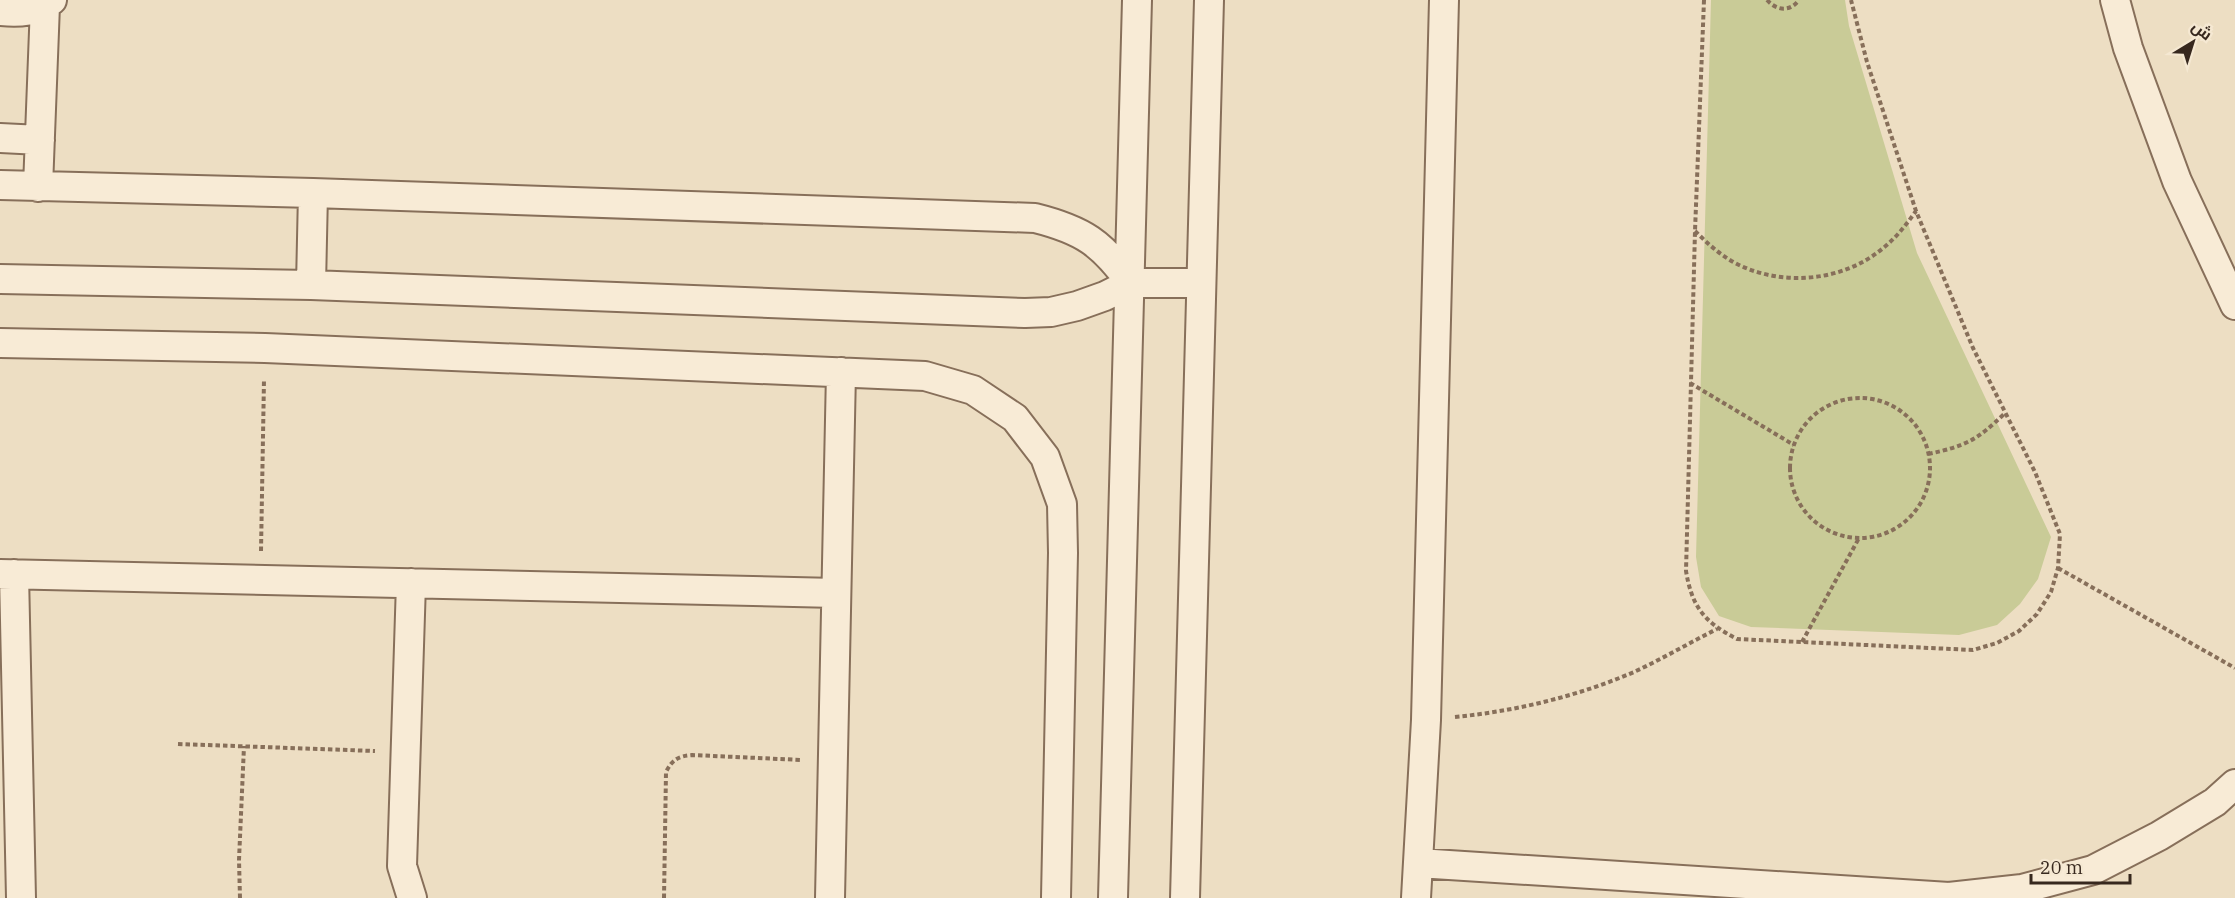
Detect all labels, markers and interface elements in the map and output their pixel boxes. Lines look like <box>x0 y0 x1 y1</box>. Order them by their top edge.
north arrow <box>2163 12 2223 72</box>
text: ش <box>2188 16 2216 44</box>
scale bar <box>2031 847 2130 885</box>
text: 20 m <box>2040 856 2083 879</box>

